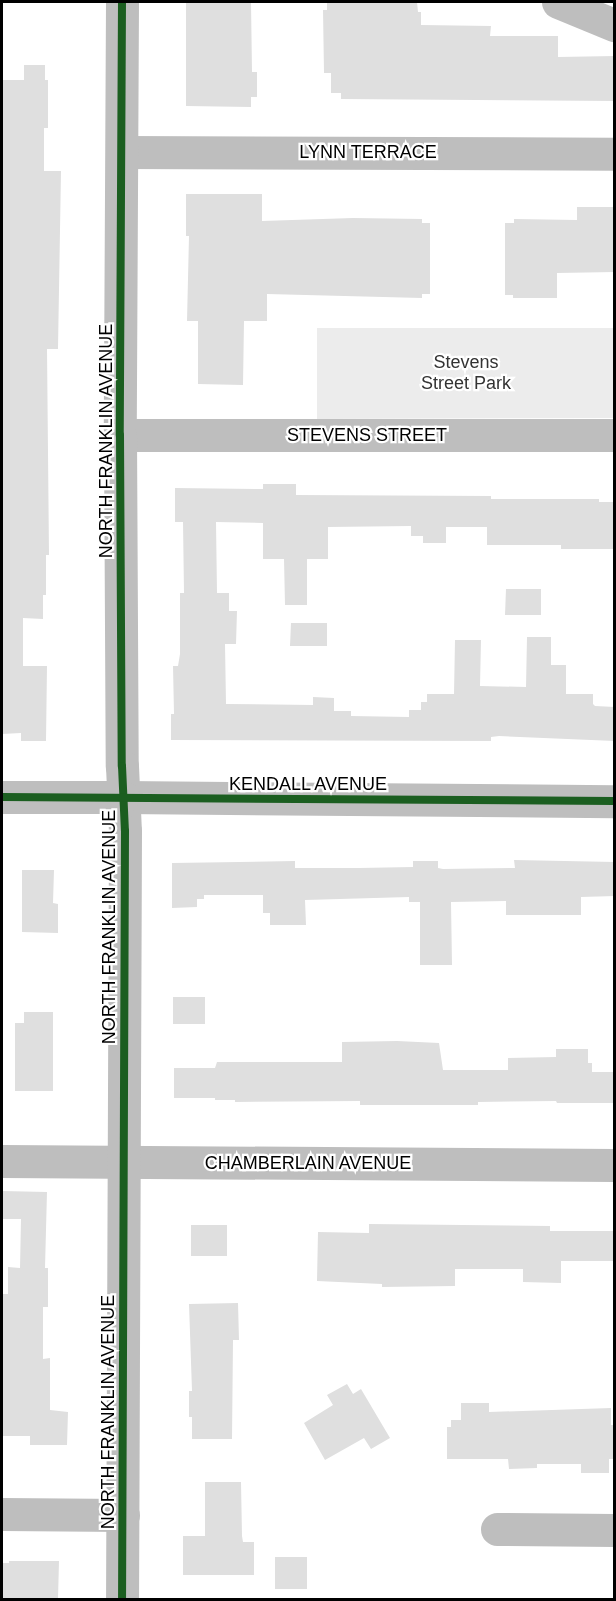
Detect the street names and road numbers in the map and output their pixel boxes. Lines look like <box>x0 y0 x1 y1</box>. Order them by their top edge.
street label: LYNN TERRACE <box>299 141 437 163</box>
street label: NORTH FRANKLIN AVENUE <box>95 323 117 559</box>
street label: STEVENS STREET <box>287 424 447 446</box>
street label: KENDALL AVENUE <box>228 773 388 795</box>
street label: NORTH FRANKLIN AVENUE <box>98 809 120 1045</box>
street label: CHAMBERLAIN AVENUE <box>204 1152 412 1174</box>
street label: NORTH FRANKLIN AVENUE <box>97 1294 119 1530</box>

